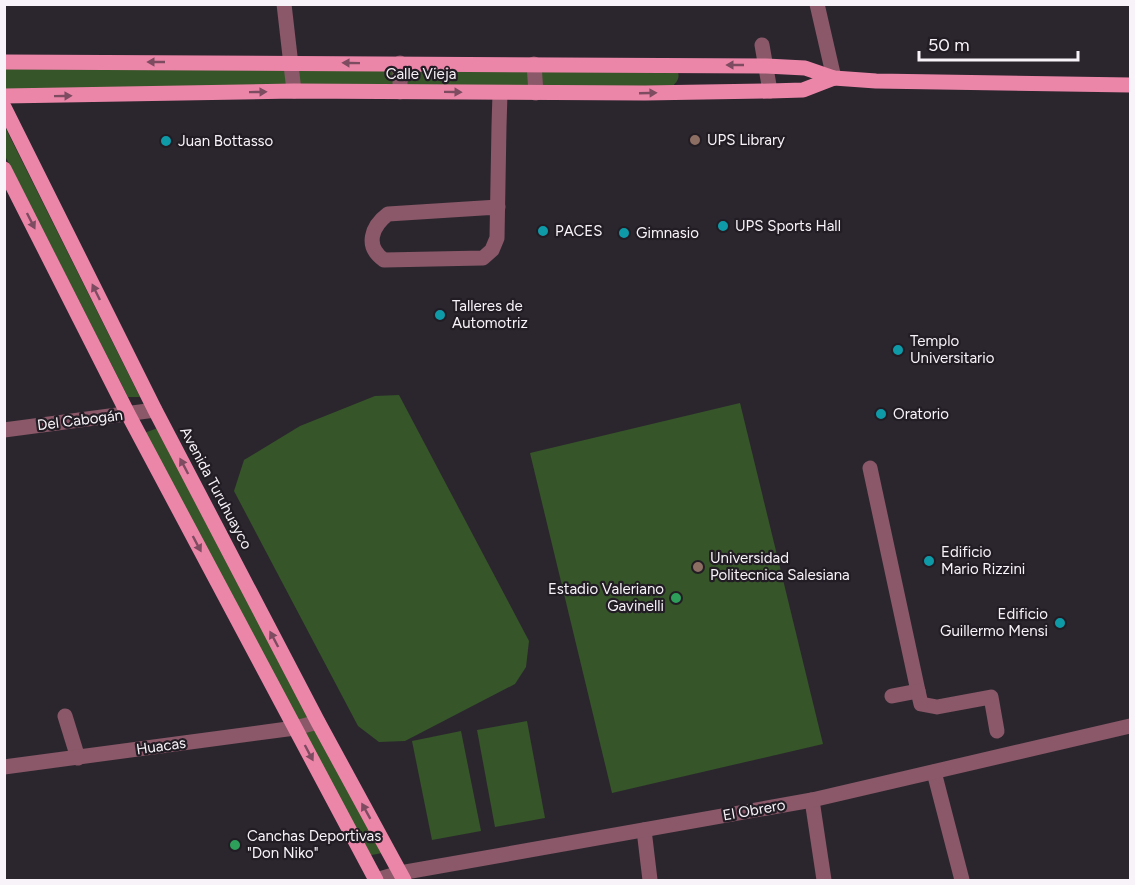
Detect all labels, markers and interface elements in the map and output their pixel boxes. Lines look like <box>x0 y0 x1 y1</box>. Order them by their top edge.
scale bar <box>919 24 1078 62</box>
text: 50 m <box>928 34 970 56</box>
one-way arrow <box>147 57 166 67</box>
one-way arrow <box>342 58 361 68</box>
one-way arrow <box>726 60 745 70</box>
street label: Calle Vieja <box>386 65 456 83</box>
one-way arrow <box>248 87 267 97</box>
one-way arrow <box>443 88 462 97</box>
one-way arrow <box>638 88 657 97</box>
one-way arrow <box>53 91 72 100</box>
place label: UPS Library <box>707 131 785 149</box>
place label: Juan Bottasso <box>178 132 274 150</box>
marker: UPS Library <box>688 133 702 147</box>
marker: Juan Bottasso <box>159 134 173 148</box>
one-way arrow <box>25 212 35 230</box>
place label: UPS Sports Hall <box>735 217 841 235</box>
marker: UPS Sports Hall <box>716 219 730 233</box>
place label: PACES <box>555 222 602 240</box>
marker: PACES <box>536 224 550 238</box>
place label: Gimnasio <box>636 224 699 242</box>
marker: Gimnasio <box>617 226 631 240</box>
one-way arrow <box>92 283 101 300</box>
place label: Talleres de Automotriz <box>452 297 528 332</box>
marker: Talleres de Automotriz <box>433 308 447 322</box>
place label: Templo Universitario <box>910 332 995 367</box>
marker: Templo Universitario <box>891 343 905 357</box>
place label: Oratorio <box>893 405 949 423</box>
street label: Del Cabogán <box>36 406 124 434</box>
marker: Oratorio <box>874 407 888 421</box>
street label: Avenida Turuhuayco <box>176 424 256 553</box>
one-way arrow <box>179 457 189 474</box>
one-way arrow <box>192 536 202 553</box>
place label: Edificio Mario Rizzini <box>941 543 1025 578</box>
place label: Universidad Politecnica Salesiana <box>710 549 850 584</box>
marker: Edificio Mario Rizzini <box>922 554 936 568</box>
marker: Universidad Politecnica Salesiana <box>691 560 705 574</box>
place label: Estadio Valeriano Gavinelli <box>548 580 664 615</box>
marker: Estadio Valeriano Gavinelli <box>669 591 683 605</box>
place label: Edificio Guillermo Mensi <box>940 605 1048 640</box>
marker: Edificio Guillermo Mensi <box>1053 616 1067 630</box>
one-way arrow <box>269 630 279 647</box>
street label: Huacas <box>135 734 187 758</box>
one-way arrow <box>303 744 313 762</box>
street label: El Obrero <box>721 796 787 824</box>
one-way arrow <box>361 802 371 819</box>
place label: Canchas Deportivas "Don Niko" <box>247 827 381 862</box>
marker: Canchas Deportivas "Don Niko" <box>228 838 242 852</box>

